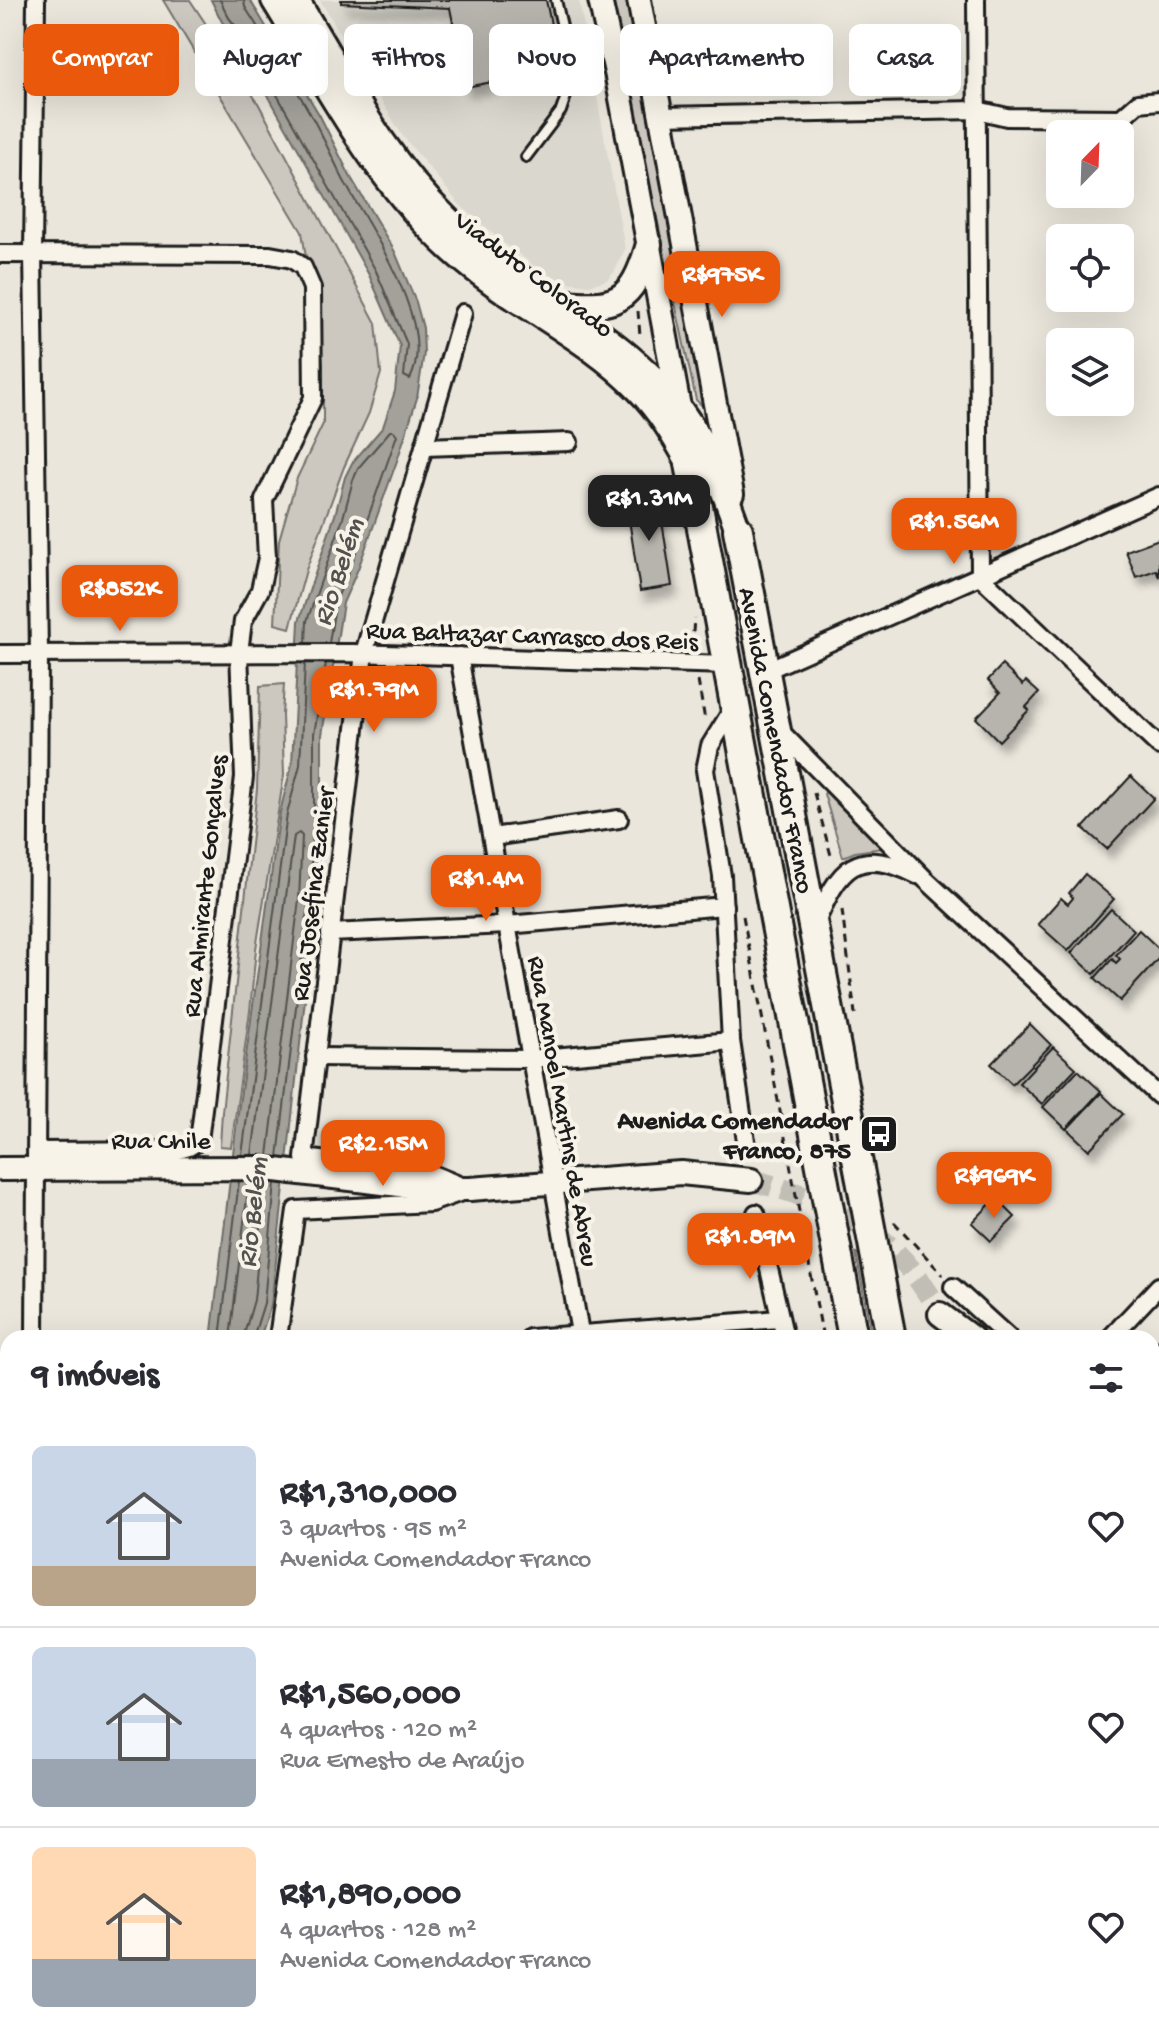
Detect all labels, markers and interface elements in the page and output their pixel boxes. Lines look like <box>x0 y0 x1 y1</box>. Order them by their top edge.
chip: Comprar <box>24 24 179 96</box>
chip: Alugar <box>195 24 328 96</box>
chip: Filtros <box>344 24 473 96</box>
chip: Novo <box>489 24 604 96</box>
chip: Apartamento <box>620 24 833 96</box>
chip: Casa <box>849 24 961 96</box>
north arrow <box>1046 120 1134 208</box>
map controls <box>1046 120 1134 416</box>
street label: Viaduto Colorado <box>446 206 618 347</box>
button: locate <box>1046 224 1134 312</box>
pin: R$975K <box>657 251 787 319</box>
text: R$975K <box>682 261 762 292</box>
button: layers <box>1046 328 1134 416</box>
pin: R$1.31M <box>575 475 723 543</box>
text: R$1.31M <box>606 485 692 516</box>
pin: R$1.56M <box>880 498 1028 566</box>
text: R$1.56M <box>910 508 998 539</box>
water label: Rio Belém <box>307 514 373 630</box>
pin: R$852K <box>55 565 185 633</box>
text: R$852K <box>80 575 160 606</box>
street label: Avenida Comendador Franco <box>729 585 818 897</box>
street label: Rua Baltazar Carrasco dos Reis <box>365 617 700 660</box>
pin: R$1.79M <box>300 666 448 734</box>
text: R$1.79M <box>330 676 418 707</box>
street label: Rua Almirante Gonçalves <box>178 752 237 1019</box>
street label: Rua Josefina Zanier <box>287 783 344 1003</box>
pin: R$1.4M <box>421 855 551 923</box>
text: R$1.4M <box>449 865 523 896</box>
street label: Rua Manoel Martins de Abreu <box>518 954 603 1269</box>
place label: Avenida Comendador Franco, 875 <box>617 1108 854 1169</box>
bus stop icon: Avenida Comendador Franco, 875 <box>858 1113 900 1155</box>
pin: R$2.15M <box>309 1120 457 1188</box>
street label: Rua Chile <box>111 1128 211 1159</box>
text: R$2.15M <box>339 1130 427 1161</box>
pin: R$969K <box>929 1152 1059 1220</box>
water label: Rio Belém <box>232 1155 277 1269</box>
text: R$969K <box>955 1162 1033 1193</box>
pin: R$1.89M <box>676 1213 824 1281</box>
text: R$1.89M <box>705 1223 795 1254</box>
icon: filters <box>1084 1356 1128 1400</box>
text: 9 imóveis <box>32 1358 159 1398</box>
text: R$1,310,000 <box>280 1475 457 1515</box>
icon: home <box>96 1478 192 1574</box>
icon: heart <box>1084 1504 1128 1548</box>
text: 3 quartos · 95 m² <box>280 1515 467 1546</box>
text: Avenida Comendador Franco <box>280 1546 591 1577</box>
text: R$1,560,000 <box>280 1676 461 1716</box>
icon: home <box>96 1679 192 1775</box>
icon: heart <box>1084 1705 1128 1749</box>
text: 4 quartos · 120 m² <box>280 1716 477 1747</box>
text: Rua Ernesto de Araújo <box>280 1747 524 1778</box>
text: R$1,890,000 <box>280 1876 461 1916</box>
icon: home <box>96 1879 192 1975</box>
icon: heart <box>1084 1905 1128 1949</box>
text: 4 quartos · 128 m² <box>280 1916 476 1947</box>
text: Avenida Comendador Franco <box>280 1947 591 1978</box>

